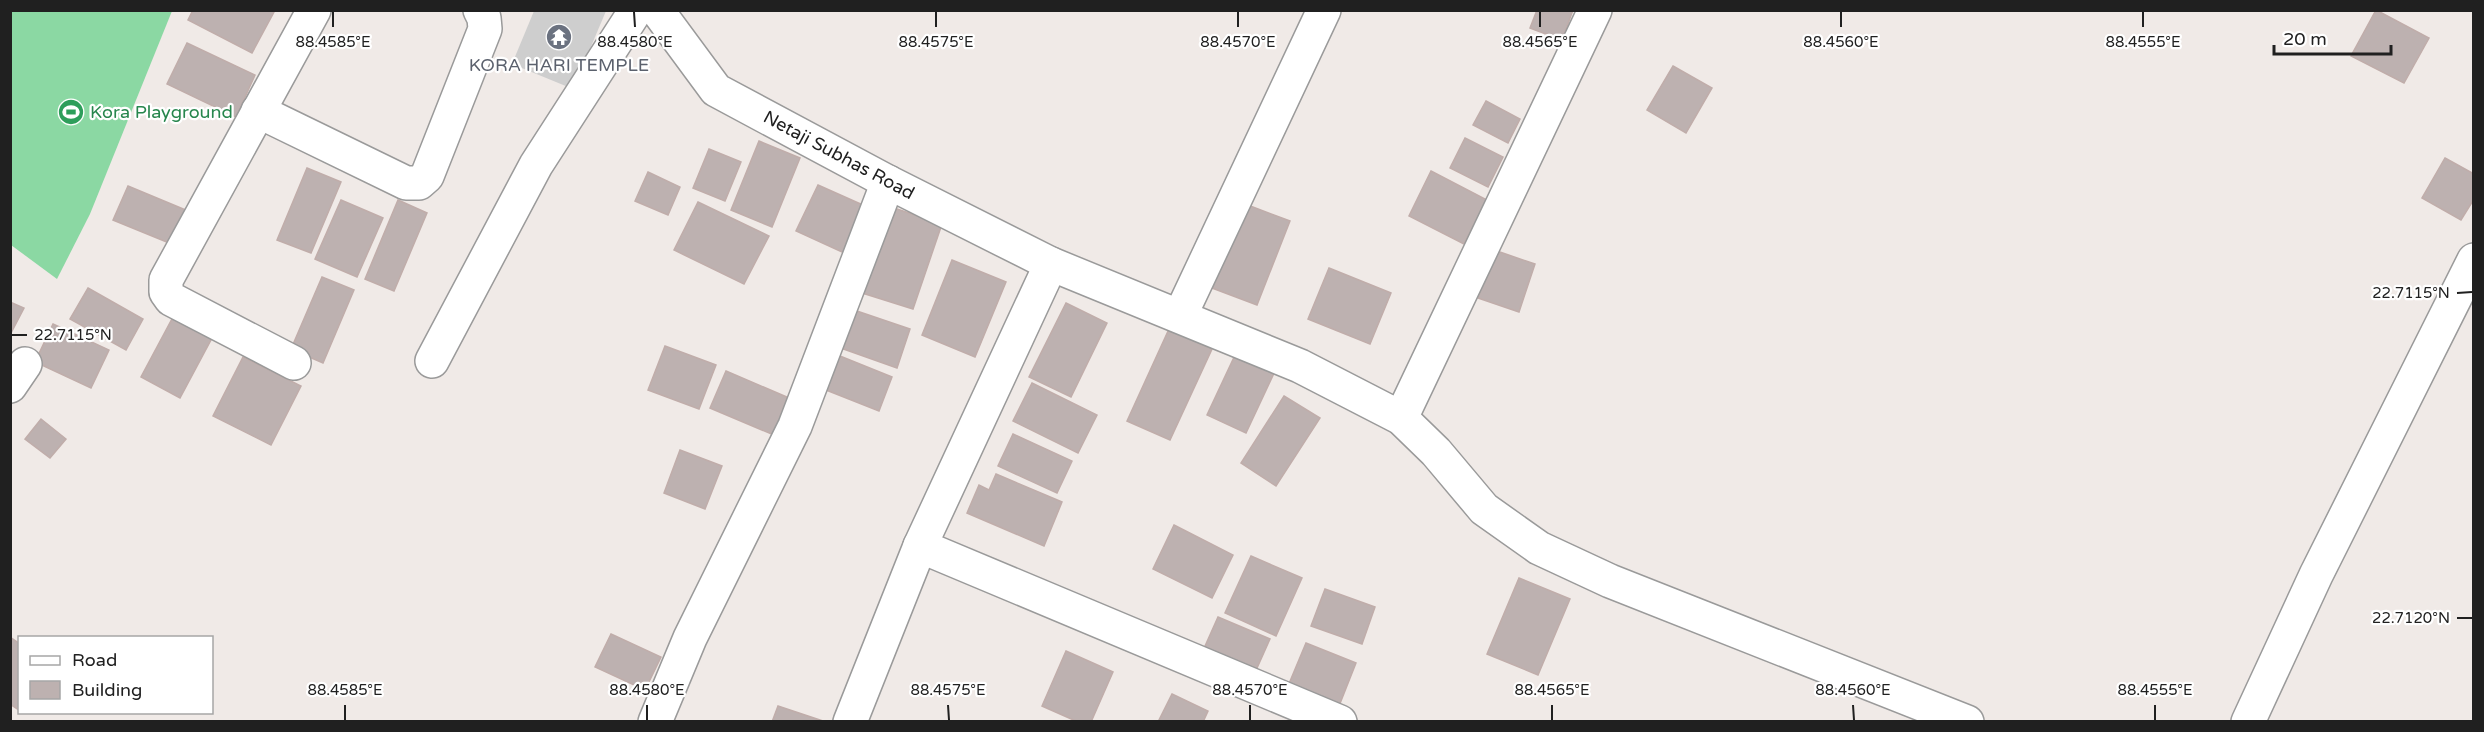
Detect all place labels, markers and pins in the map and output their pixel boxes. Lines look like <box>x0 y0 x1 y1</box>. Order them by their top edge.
temple icon: KORA HARI TEMPLE <box>544 22 574 52</box>
place label: KORA HARI TEMPLE <box>469 54 649 76</box>
sports icon: Kora Playground <box>56 97 86 127</box>
place label: Kora Playground <box>90 101 233 123</box>

